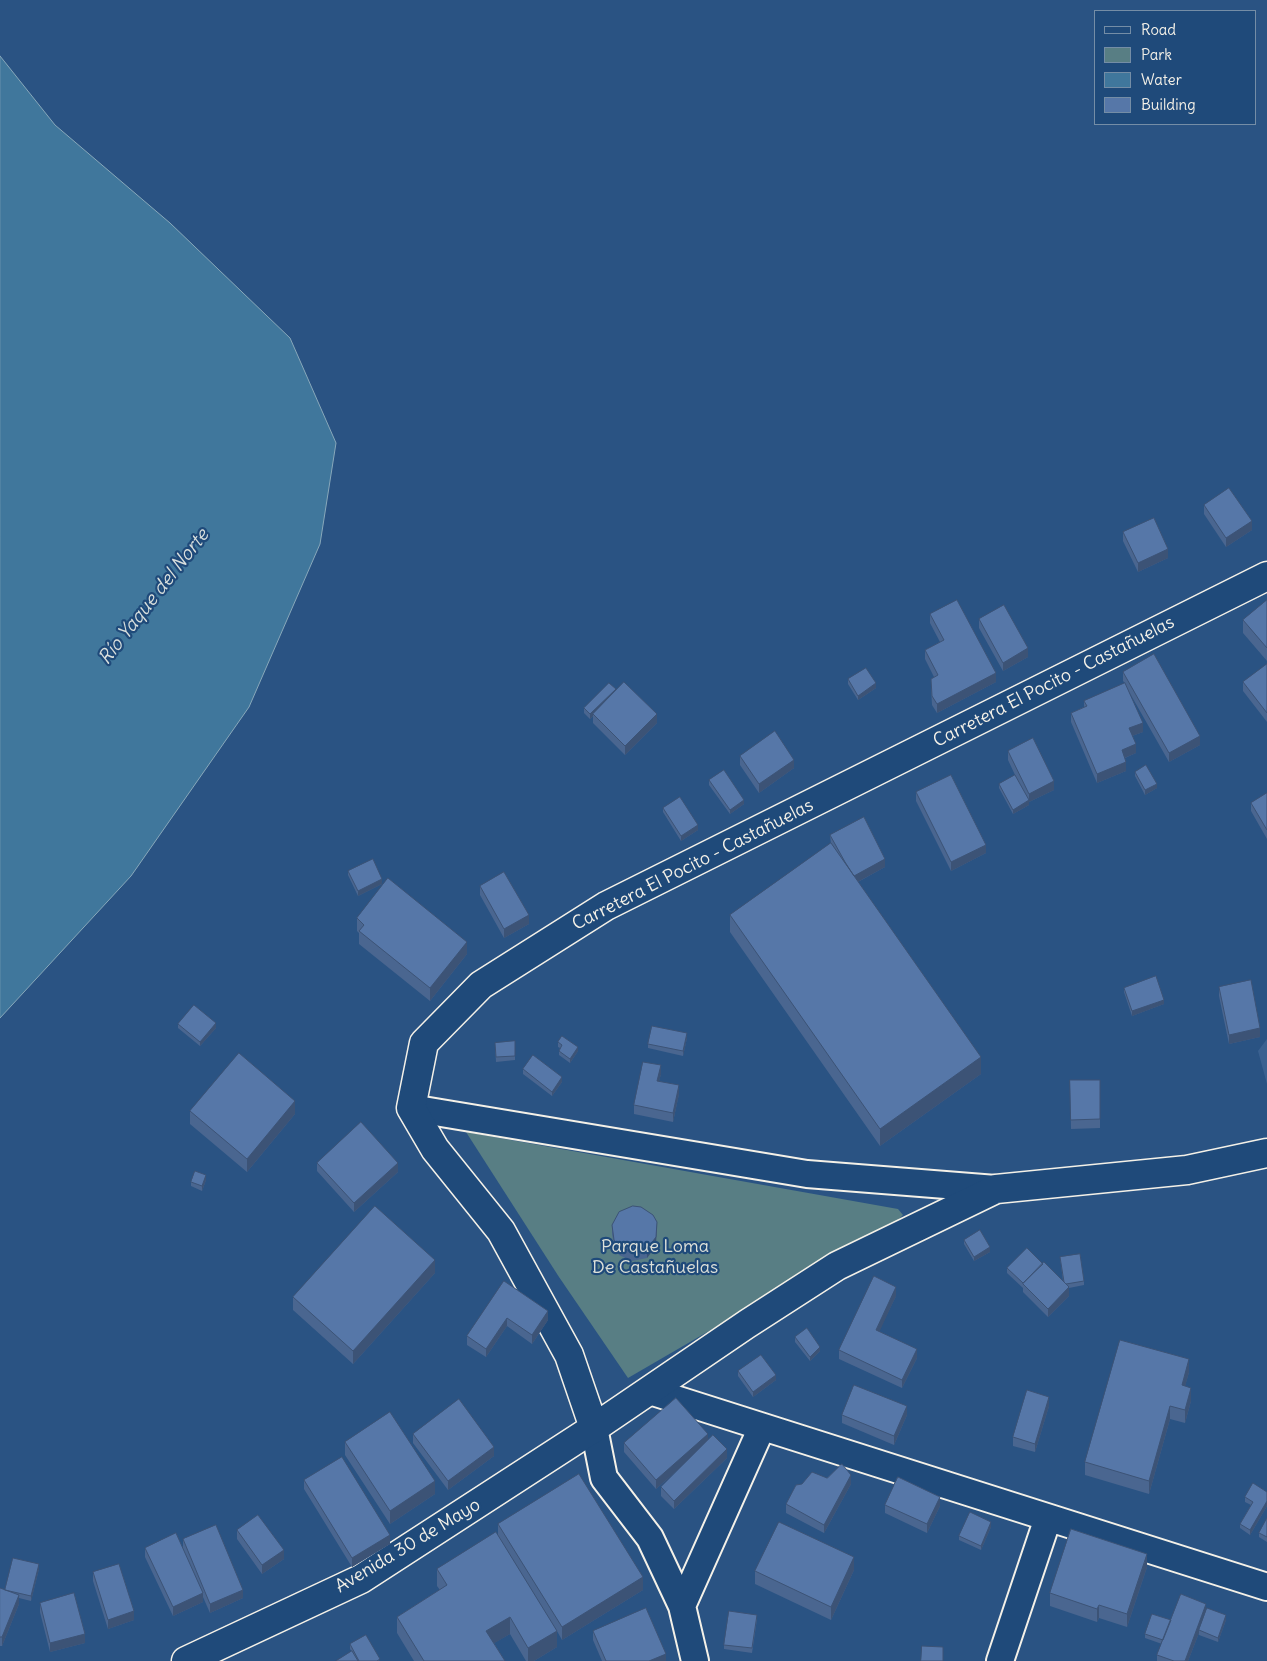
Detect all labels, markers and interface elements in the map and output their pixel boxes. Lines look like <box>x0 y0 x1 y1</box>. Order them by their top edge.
legend <box>1094 10 1257 125</box>
text: Road <box>1141 20 1176 39</box>
text: Park <box>1141 45 1172 64</box>
text: Water <box>1141 70 1182 89</box>
text: Building <box>1141 95 1196 114</box>
water label: Río Yaque del Norte <box>94 525 214 669</box>
street label: Carretera El Pocito - Castañuelas <box>930 612 1178 752</box>
street label: Carretera El Pocito - Castañuelas <box>569 795 817 935</box>
park label: Parque Loma De Castañuelas <box>592 1236 718 1278</box>
street label: Avenida 30 de Mayo <box>332 1494 484 1598</box>

